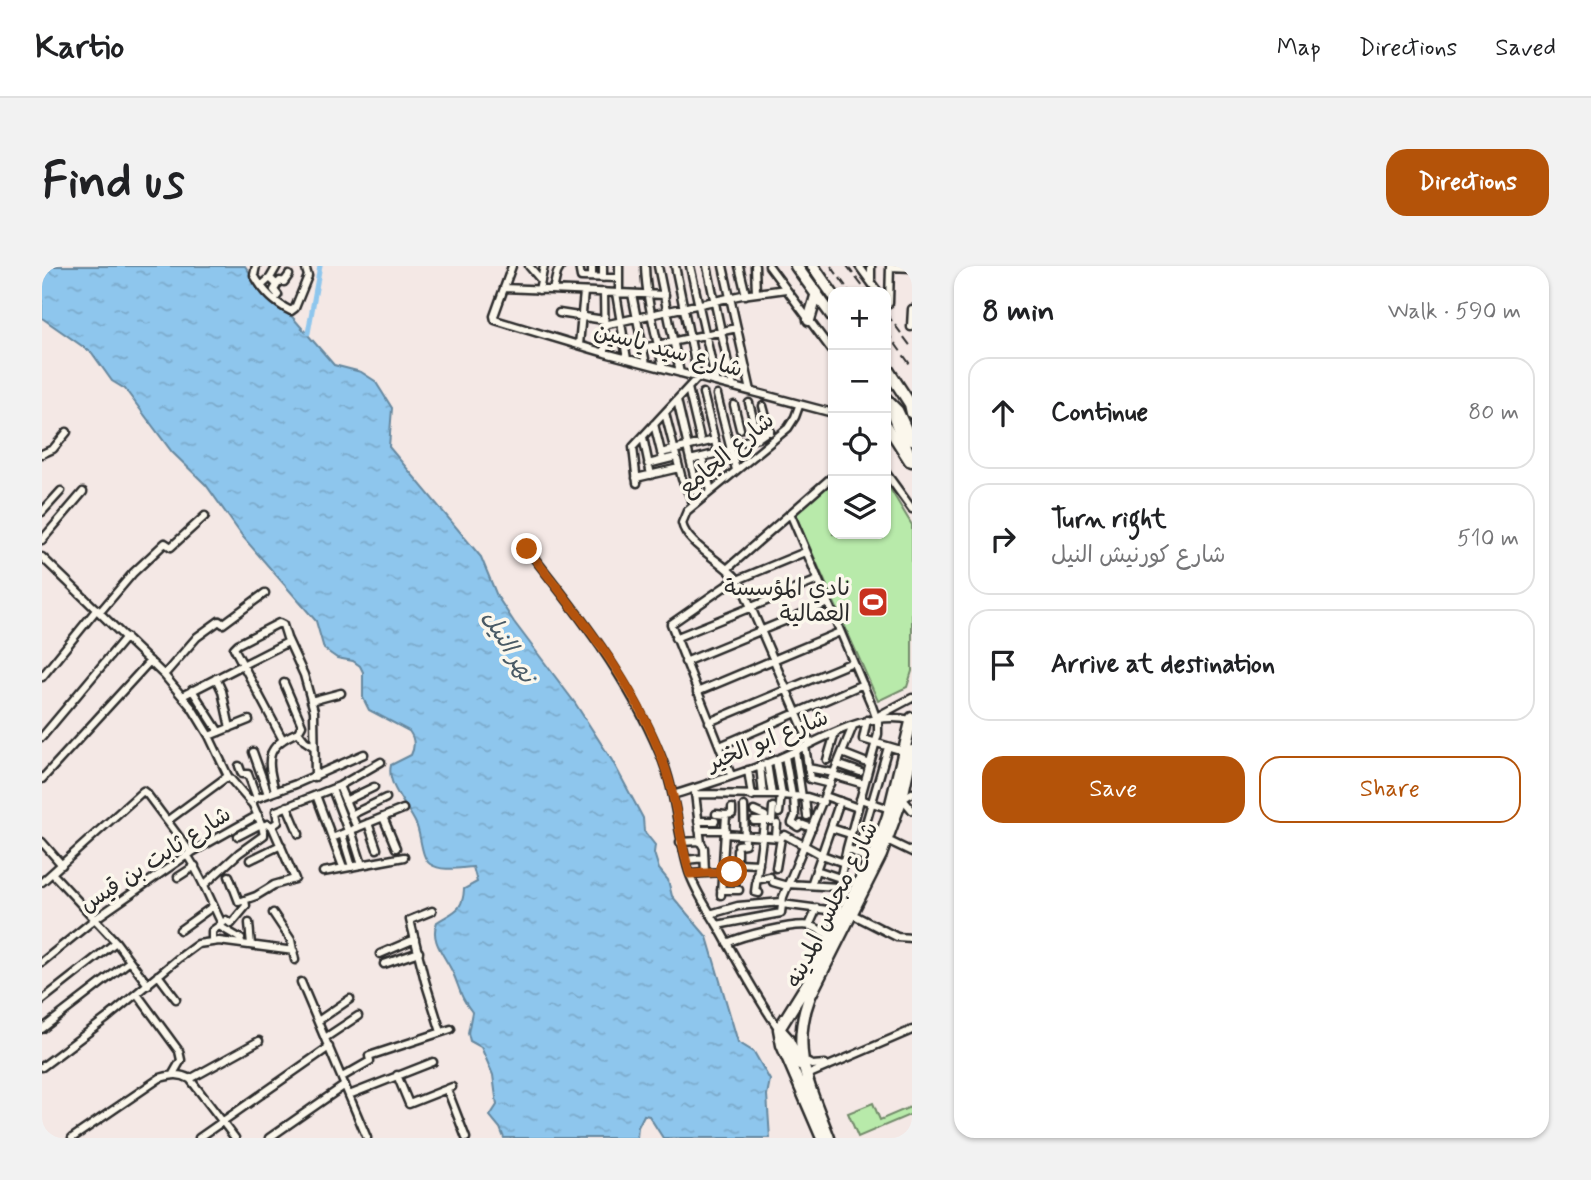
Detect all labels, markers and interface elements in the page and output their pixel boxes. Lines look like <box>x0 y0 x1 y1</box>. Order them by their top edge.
text: Kartio <box>35 26 124 70</box>
text: Map <box>1277 33 1321 64</box>
text: Directions <box>1359 33 1457 64</box>
text: Saved <box>1495 33 1556 64</box>
button: Directions <box>1386 149 1549 216</box>
text: Find us <box>42 150 185 215</box>
map controls <box>828 287 891 539</box>
button: + <box>828 287 891 350</box>
text: 8 min <box>982 292 1055 331</box>
text: Walk · 590 m <box>1388 297 1521 327</box>
street label: شارع سيد ياسين <box>590 317 746 385</box>
button: − <box>828 350 891 413</box>
icon: ahead <box>984 394 1022 432</box>
text: Continue <box>1051 396 1148 430</box>
text: 80 m <box>1468 398 1519 428</box>
street label: شارع الجامع <box>673 406 781 504</box>
button: locate <box>828 413 891 476</box>
button: layers <box>828 476 891 539</box>
text: Turn right <box>1051 503 1167 537</box>
icon: right <box>984 520 1022 558</box>
text: 510 m <box>1457 524 1519 554</box>
route end <box>511 533 542 564</box>
text: شارع كورنيش النيل <box>1051 541 1226 571</box>
place label: نادي المؤسسة العمالية <box>724 574 850 630</box>
sports icon: نادي المؤسسة العمالية <box>856 585 890 619</box>
water label: نهر النيل <box>474 605 543 692</box>
icon: arrive <box>984 646 1022 684</box>
text: Arrive at destination <box>1051 648 1275 682</box>
street label: شارع ابو الخير <box>701 703 833 780</box>
button: Save <box>982 756 1245 823</box>
button: Share <box>1259 756 1521 823</box>
street label: شارع ثابت بن قيس <box>75 800 237 920</box>
street label: شارع مجلس المدينه <box>780 817 886 993</box>
route start <box>716 856 747 887</box>

